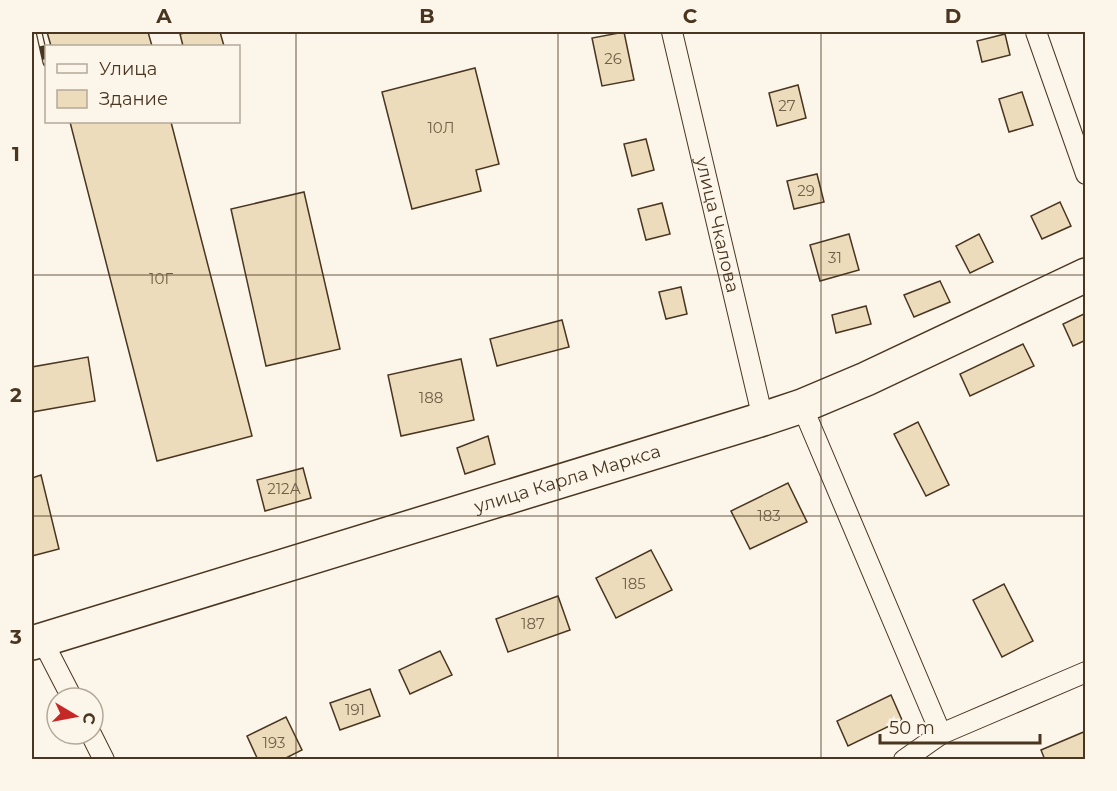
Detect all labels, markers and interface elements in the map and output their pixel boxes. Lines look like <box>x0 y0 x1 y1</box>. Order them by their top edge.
text: A <box>155 4 172 28</box>
text: B <box>419 4 435 28</box>
text: C <box>683 4 698 28</box>
text: D <box>945 4 961 28</box>
legend <box>45 45 240 123</box>
house number: 26 <box>604 49 622 68</box>
text: Улица <box>99 58 157 80</box>
text: Здание <box>99 88 168 110</box>
house number: 27 <box>778 96 796 115</box>
house number: 10Л <box>427 118 455 137</box>
text: 1 <box>12 142 20 166</box>
street label: улица Чкалова <box>690 154 744 295</box>
house number: 29 <box>797 181 815 200</box>
house number: 31 <box>828 248 842 267</box>
house number: 10Г <box>149 269 173 288</box>
text: 2 <box>10 383 22 407</box>
house number: 188 <box>419 388 443 407</box>
street label: улица Карла Маркса <box>471 440 663 518</box>
house number: 212А <box>267 479 301 498</box>
house number: 183 <box>757 506 781 525</box>
house number: 185 <box>622 574 646 593</box>
house number: 187 <box>521 614 545 633</box>
text: 3 <box>9 625 22 649</box>
north arrow <box>45 686 105 746</box>
house number: 191 <box>345 700 365 719</box>
scale bar <box>880 707 1040 745</box>
text: С <box>79 711 100 726</box>
text: 50 m <box>889 717 935 739</box>
house number: 193 <box>263 733 285 752</box>

